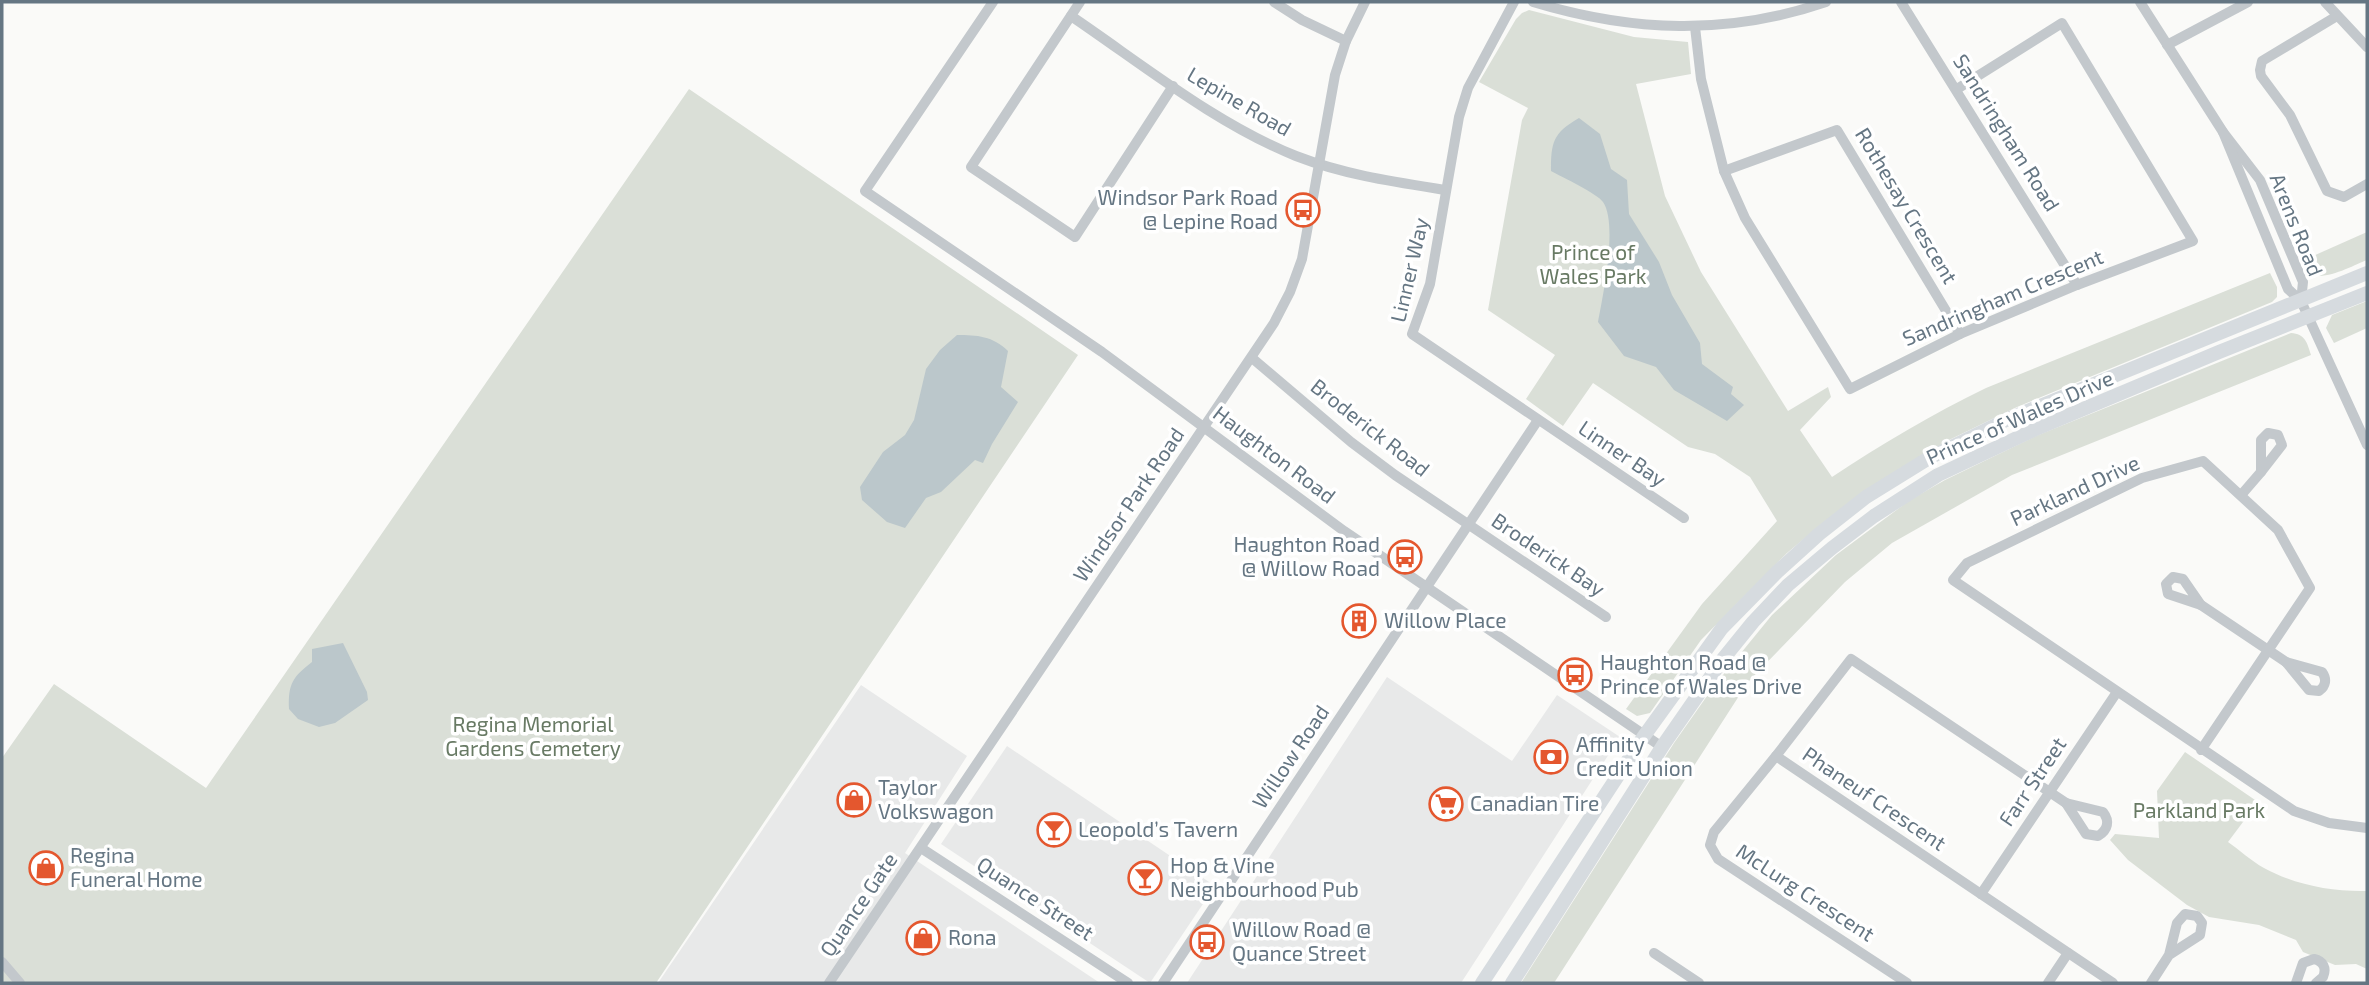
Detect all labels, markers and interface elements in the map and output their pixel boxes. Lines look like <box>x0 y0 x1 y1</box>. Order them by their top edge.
street label: Sandringham Road <box>1949 49 2066 215</box>
street label: Lepine Road <box>1183 61 1296 141</box>
street label: Rothesay Crescent <box>1851 123 1964 288</box>
street label: Arens Road <box>2265 169 2329 279</box>
place label: Windsor Park Road @ Lepine Road <box>1098 184 1278 233</box>
bus stop icon: Windsor Park Road @ Lepine Road <box>1284 191 1322 229</box>
street label: Linner Way <box>1384 215 1433 324</box>
park label: Prince of Wales Park <box>1540 239 1647 288</box>
street label: Sandringham Crescent <box>1898 243 2107 350</box>
street label: Prince of Wales Drive <box>1922 364 2117 469</box>
street label: Broderick Road <box>1307 373 1435 481</box>
street label: Haughton Road <box>1209 400 1341 508</box>
street label: Linner Bay <box>1574 414 1671 491</box>
street label: Windsor Park Road <box>1067 422 1189 586</box>
street label: Parkland Drive <box>2006 449 2143 530</box>
street label: Broderick Bay <box>1487 507 1610 601</box>
place label: Haughton Road @ Willow Road <box>1233 531 1380 580</box>
bus stop icon: Haughton Road @ Willow Road <box>1386 538 1424 576</box>
building icon: Willow Place <box>1340 602 1378 640</box>
place label: Willow Place <box>1384 607 1507 632</box>
place label: Haughton Road @ Prince of Wales Drive <box>1600 649 1802 698</box>
bus stop icon: Haughton Road @ Prince of Wales Drive <box>1556 656 1594 694</box>
street label: Willow Road <box>1246 700 1334 813</box>
park label: Regina Memorial Gardens Cemetery <box>445 711 621 760</box>
place label: Affinity Credit Union <box>1576 731 1693 780</box>
street label: Farr Street <box>1993 732 2071 830</box>
bank icon: Affinity Credit Union <box>1532 738 1570 776</box>
street label: Phaneuf Crescent <box>1798 741 1951 855</box>
place label: Taylor Volkswagon <box>878 774 994 823</box>
shop icon: Taylor Volkswagon <box>835 781 873 819</box>
supermarket icon: Canadian Tire <box>1427 785 1465 823</box>
place label: Canadian Tire <box>1470 790 1599 815</box>
park label: Parkland Park <box>2133 797 2266 822</box>
bar icon: Leopold’s Tavern <box>1035 811 1073 849</box>
place label: Leopold’s Tavern <box>1078 816 1238 841</box>
street label: McLurg Crescent <box>1732 838 1880 946</box>
place label: Regina Funeral Home <box>70 842 202 891</box>
street label: Quance Gate <box>814 848 902 961</box>
shop icon: Regina Funeral Home <box>27 849 65 887</box>
street label: Quance Street <box>972 851 1099 946</box>
place label: Hop & Vine Neighbourhood Pub <box>1170 852 1359 901</box>
bar icon: Hop & Vine Neighbourhood Pub <box>1126 859 1164 897</box>
place label: Willow Road @ Quance Street <box>1232 916 1371 966</box>
shop icon: Rona <box>904 919 942 957</box>
bus stop icon: Willow Road @ Quance Street <box>1188 923 1226 961</box>
place label: Rona <box>948 924 997 949</box>

